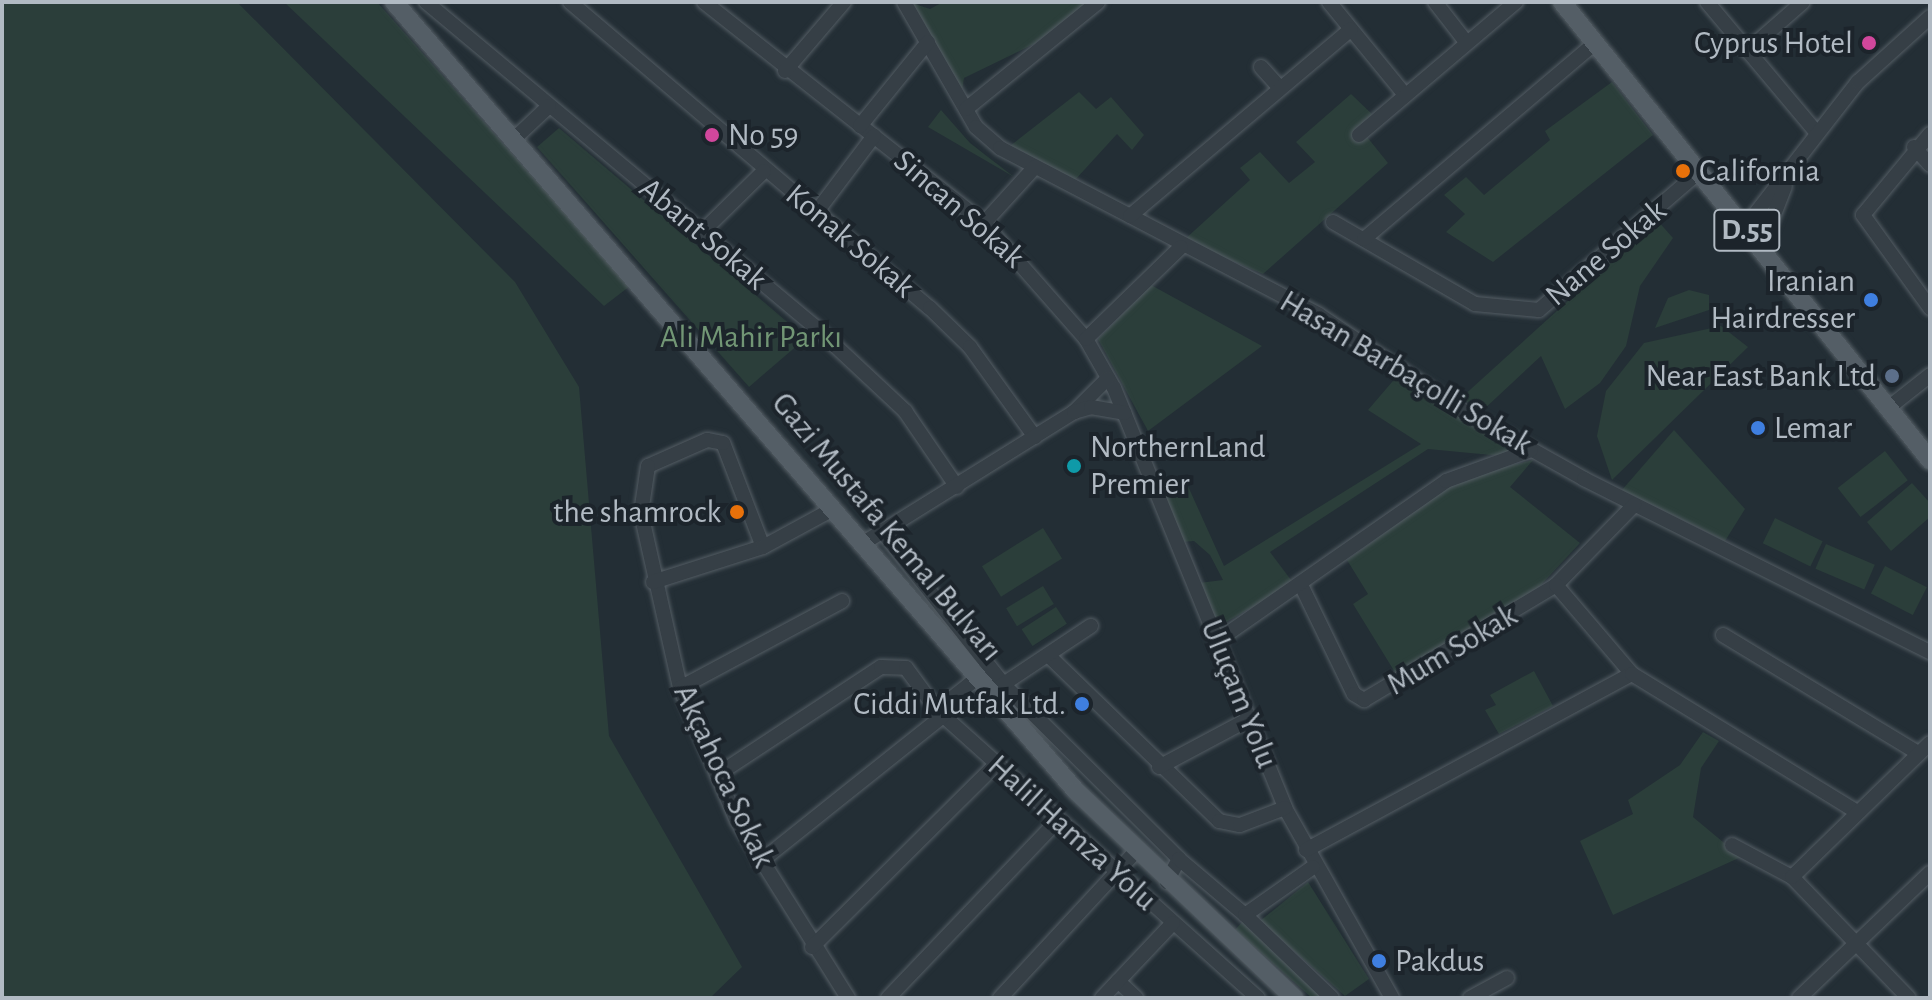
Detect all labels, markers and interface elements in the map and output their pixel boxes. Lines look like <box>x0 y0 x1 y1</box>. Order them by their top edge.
place label: Cyprus Hotel <box>1694 24 1853 62</box>
marker: Cyprus Hotel <box>1860 34 1878 52</box>
place label: No 59 <box>728 116 799 154</box>
marker: No 59 <box>703 126 721 144</box>
street label: Sincan Sokak <box>886 142 1032 276</box>
place label: California <box>1699 152 1820 190</box>
marker: California <box>1674 162 1692 180</box>
street label: Abant Sokak <box>631 170 775 298</box>
street label: Konak Sokak <box>778 176 922 306</box>
street label: Nane Sokak <box>1538 191 1674 315</box>
road number: D.55 <box>1713 204 1781 256</box>
place label: Iranian Hairdresser <box>1711 263 1855 338</box>
street label: Hasan Barbaçolli Sokak <box>1273 282 1539 464</box>
marker: Iranian Hairdresser <box>1862 291 1880 309</box>
park label: Ali Mahir Parkı <box>660 318 842 356</box>
place label: Near East Bank Ltd <box>1645 357 1876 395</box>
marker: Near East Bank Ltd <box>1883 367 1901 385</box>
street label: Gazi Mustafa Kemal Bulvarı <box>763 385 1011 669</box>
place label: Lemar <box>1774 409 1852 447</box>
marker: Lemar <box>1749 419 1767 437</box>
place label: NorthernLand Premier <box>1090 429 1266 504</box>
marker: NorthernLand Premier <box>1065 457 1083 475</box>
place label: the shamrock <box>553 493 721 531</box>
marker: the shamrock <box>728 503 746 521</box>
street label: Mum Sokak <box>1380 596 1524 704</box>
street label: Uluçam Yolu <box>1192 614 1286 774</box>
street label: Akçahoca Sokak <box>665 678 783 874</box>
place label: Ciddi Mutfak Ltd. <box>853 685 1066 723</box>
marker: Ciddi Mutfak Ltd. <box>1073 695 1091 713</box>
street label: Halil Hamza Yolu <box>980 747 1164 919</box>
place label: Pakdus <box>1395 942 1484 980</box>
marker: Pakdus <box>1370 952 1388 970</box>

